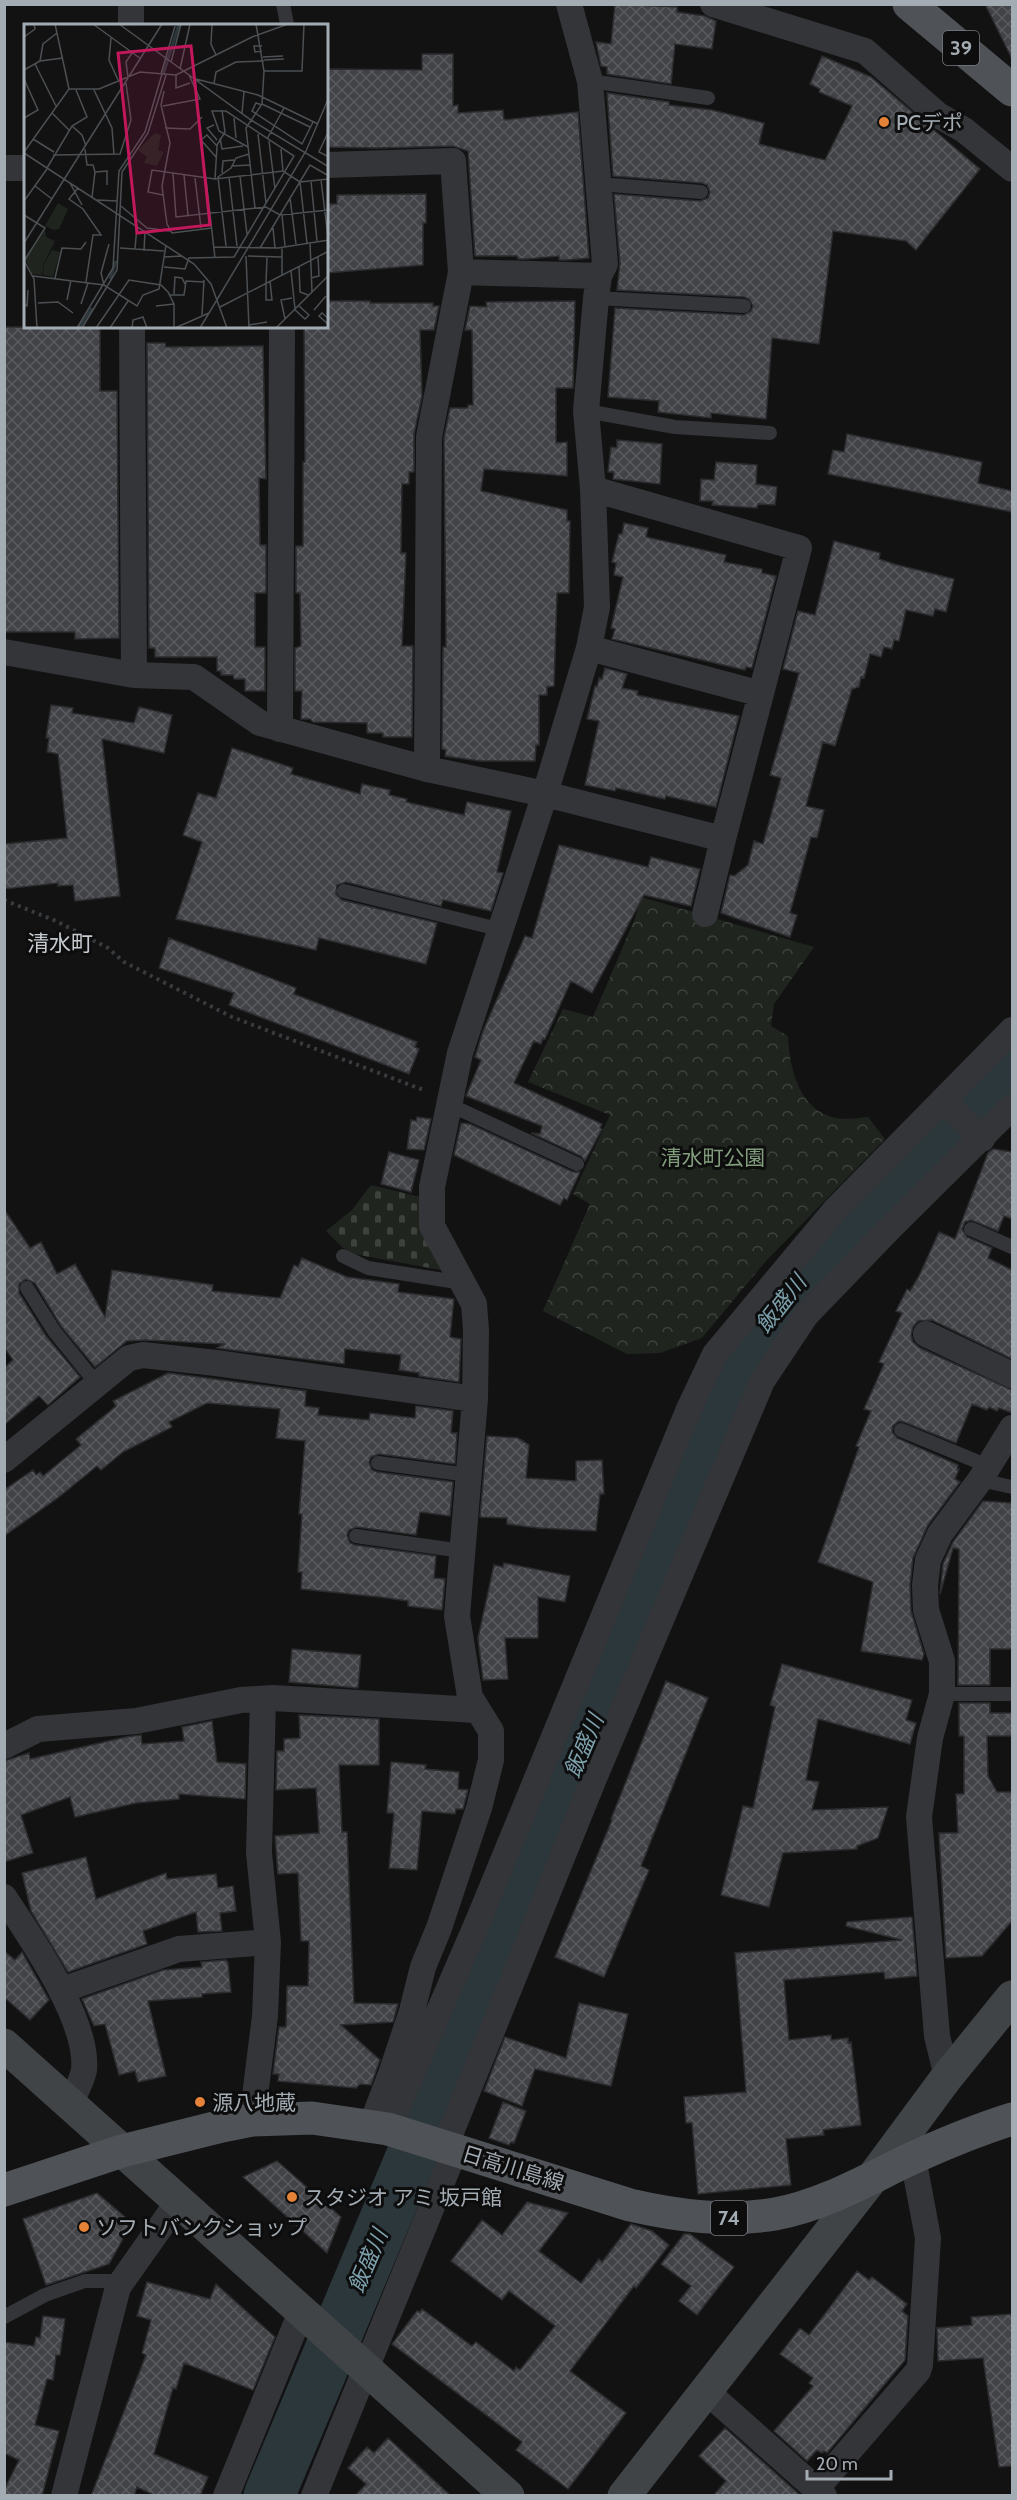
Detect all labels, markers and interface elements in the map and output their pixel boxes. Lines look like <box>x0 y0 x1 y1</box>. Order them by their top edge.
inset map <box>24 24 328 328</box>
road number: 39 <box>943 31 979 65</box>
place label: PCデポ <box>896 110 963 135</box>
marker: PCデポ <box>877 115 891 129</box>
district label: 清水町 <box>27 930 93 957</box>
park label: 清水町公園 <box>661 1145 766 1170</box>
water label: 飯盛川 <box>750 1268 813 1338</box>
water label: 飯盛川 <box>559 1709 610 1782</box>
place label: 源八地蔵 <box>212 2090 296 2115</box>
marker: 源八地蔵 <box>193 2095 207 2109</box>
street label: 日高川島線 <box>459 2141 567 2195</box>
place label: スタジオ アミ 坂戸館 <box>304 2185 502 2210</box>
marker: スタジオ アミ 坂戸館 <box>285 2190 299 2204</box>
road number: 74 <box>711 2201 747 2235</box>
place label: ソフトバンクショップ <box>96 2215 307 2240</box>
marker: ソフトバンクショップ <box>77 2220 91 2234</box>
water label: 飯盛川 <box>343 2224 394 2297</box>
scale bar <box>807 2443 891 2481</box>
text: 20 m <box>816 2453 858 2475</box>

